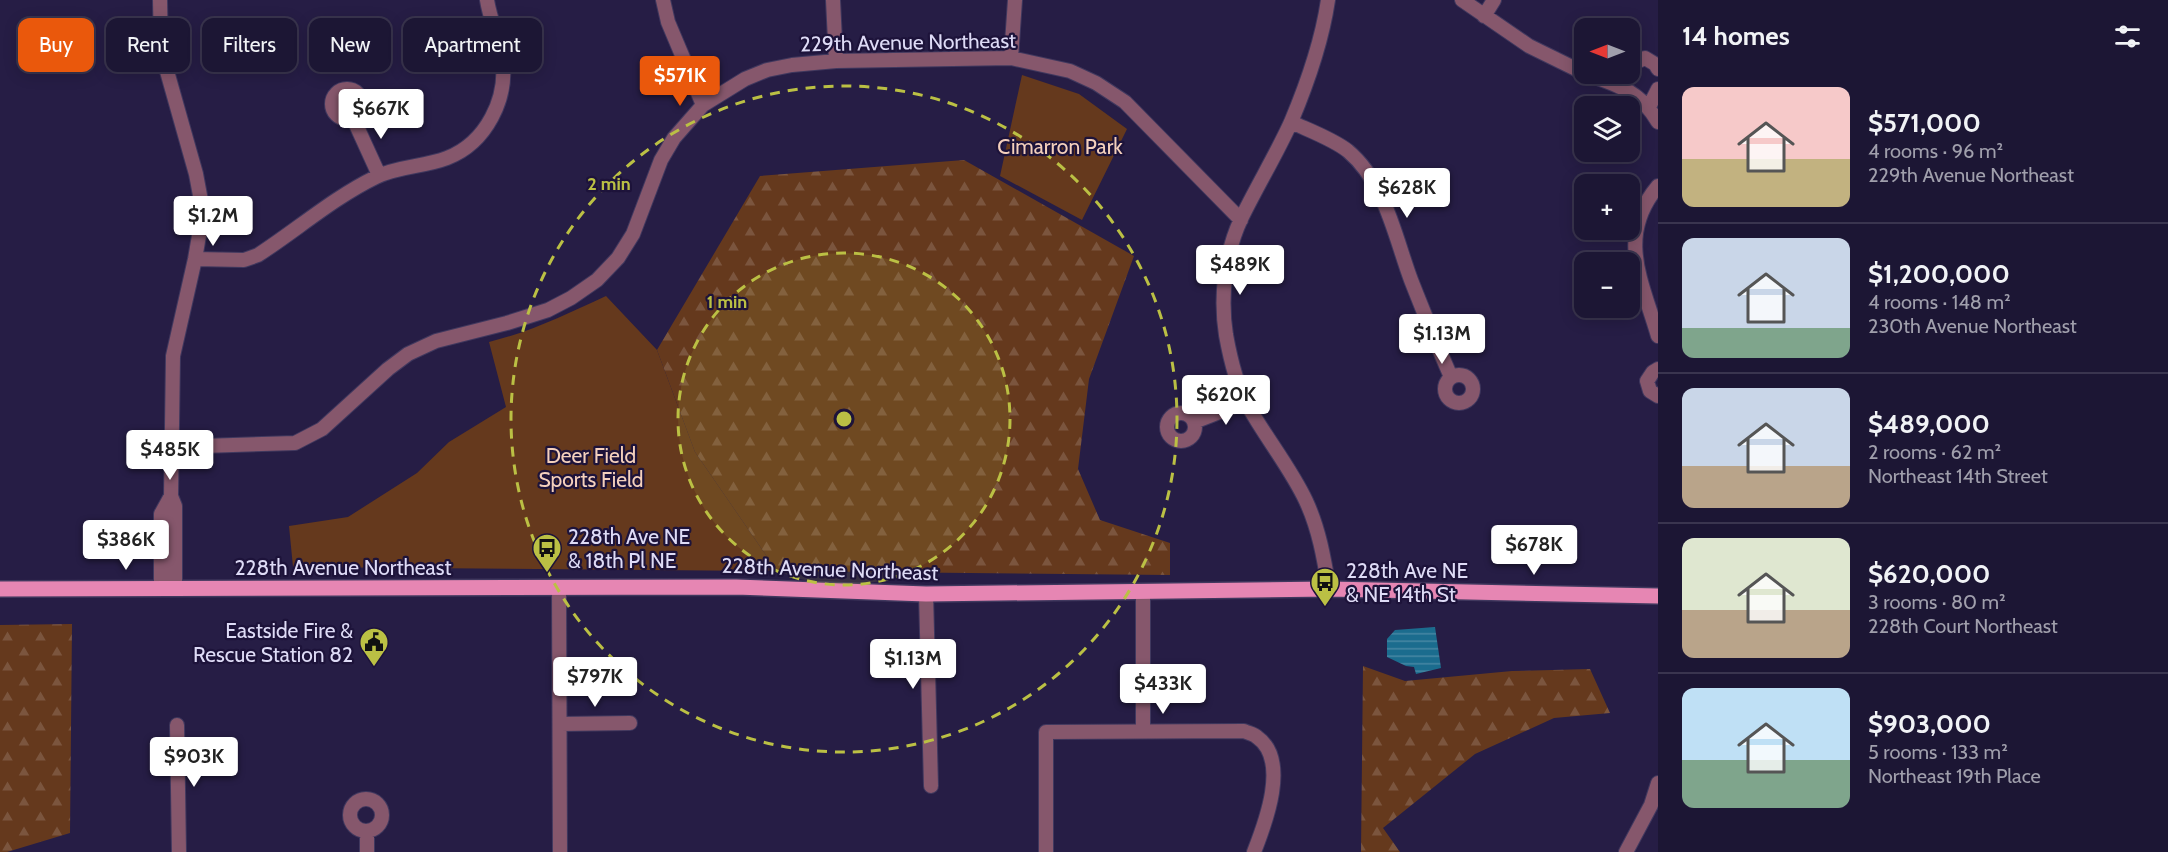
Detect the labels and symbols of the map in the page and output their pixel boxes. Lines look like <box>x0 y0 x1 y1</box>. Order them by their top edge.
north arrow <box>1574 18 1640 84</box>
street label: 229th Avenue Northeast <box>800 28 1016 56</box>
pin: $571K <box>638 56 722 107</box>
pin: $667K <box>339 89 423 140</box>
park label: Cimarron Park <box>997 134 1123 159</box>
pin: $628K <box>1365 168 1449 219</box>
text: 2 min <box>587 173 631 195</box>
pin: $1.2M <box>171 196 255 247</box>
pin: $489K <box>1198 245 1282 296</box>
text: 1 min <box>707 291 747 313</box>
pin: $1.13M <box>1393 314 1491 365</box>
pin: $620K <box>1184 375 1268 426</box>
centre of rings <box>834 409 854 429</box>
pin: $485K <box>128 430 212 481</box>
park label: Deer Field Sports Field <box>538 443 644 492</box>
pin: $386K <box>84 520 168 571</box>
place label: 228th Ave NE & 18th Pl NE <box>568 524 690 573</box>
pin: $678K <box>1492 525 1576 576</box>
bus stop icon: 228th Ave NE & 18th Pl NE <box>531 532 563 574</box>
street label: 228th Avenue Northeast <box>721 553 939 585</box>
street label: 228th Avenue Northeast <box>235 555 451 580</box>
place label: 228th Ave NE & NE 14th St <box>1346 558 1468 607</box>
bus stop icon: 228th Ave NE & NE 14th St <box>1309 566 1341 608</box>
place label: Eastside Fire & Rescue Station 82 <box>193 618 353 667</box>
public building icon: Eastside Fire & Rescue Station 82 <box>358 626 390 668</box>
pin: $1.13M <box>864 639 962 690</box>
pin: $797K <box>553 657 637 708</box>
pin: $433K <box>1121 664 1205 715</box>
pin: $903K <box>152 737 236 788</box>

